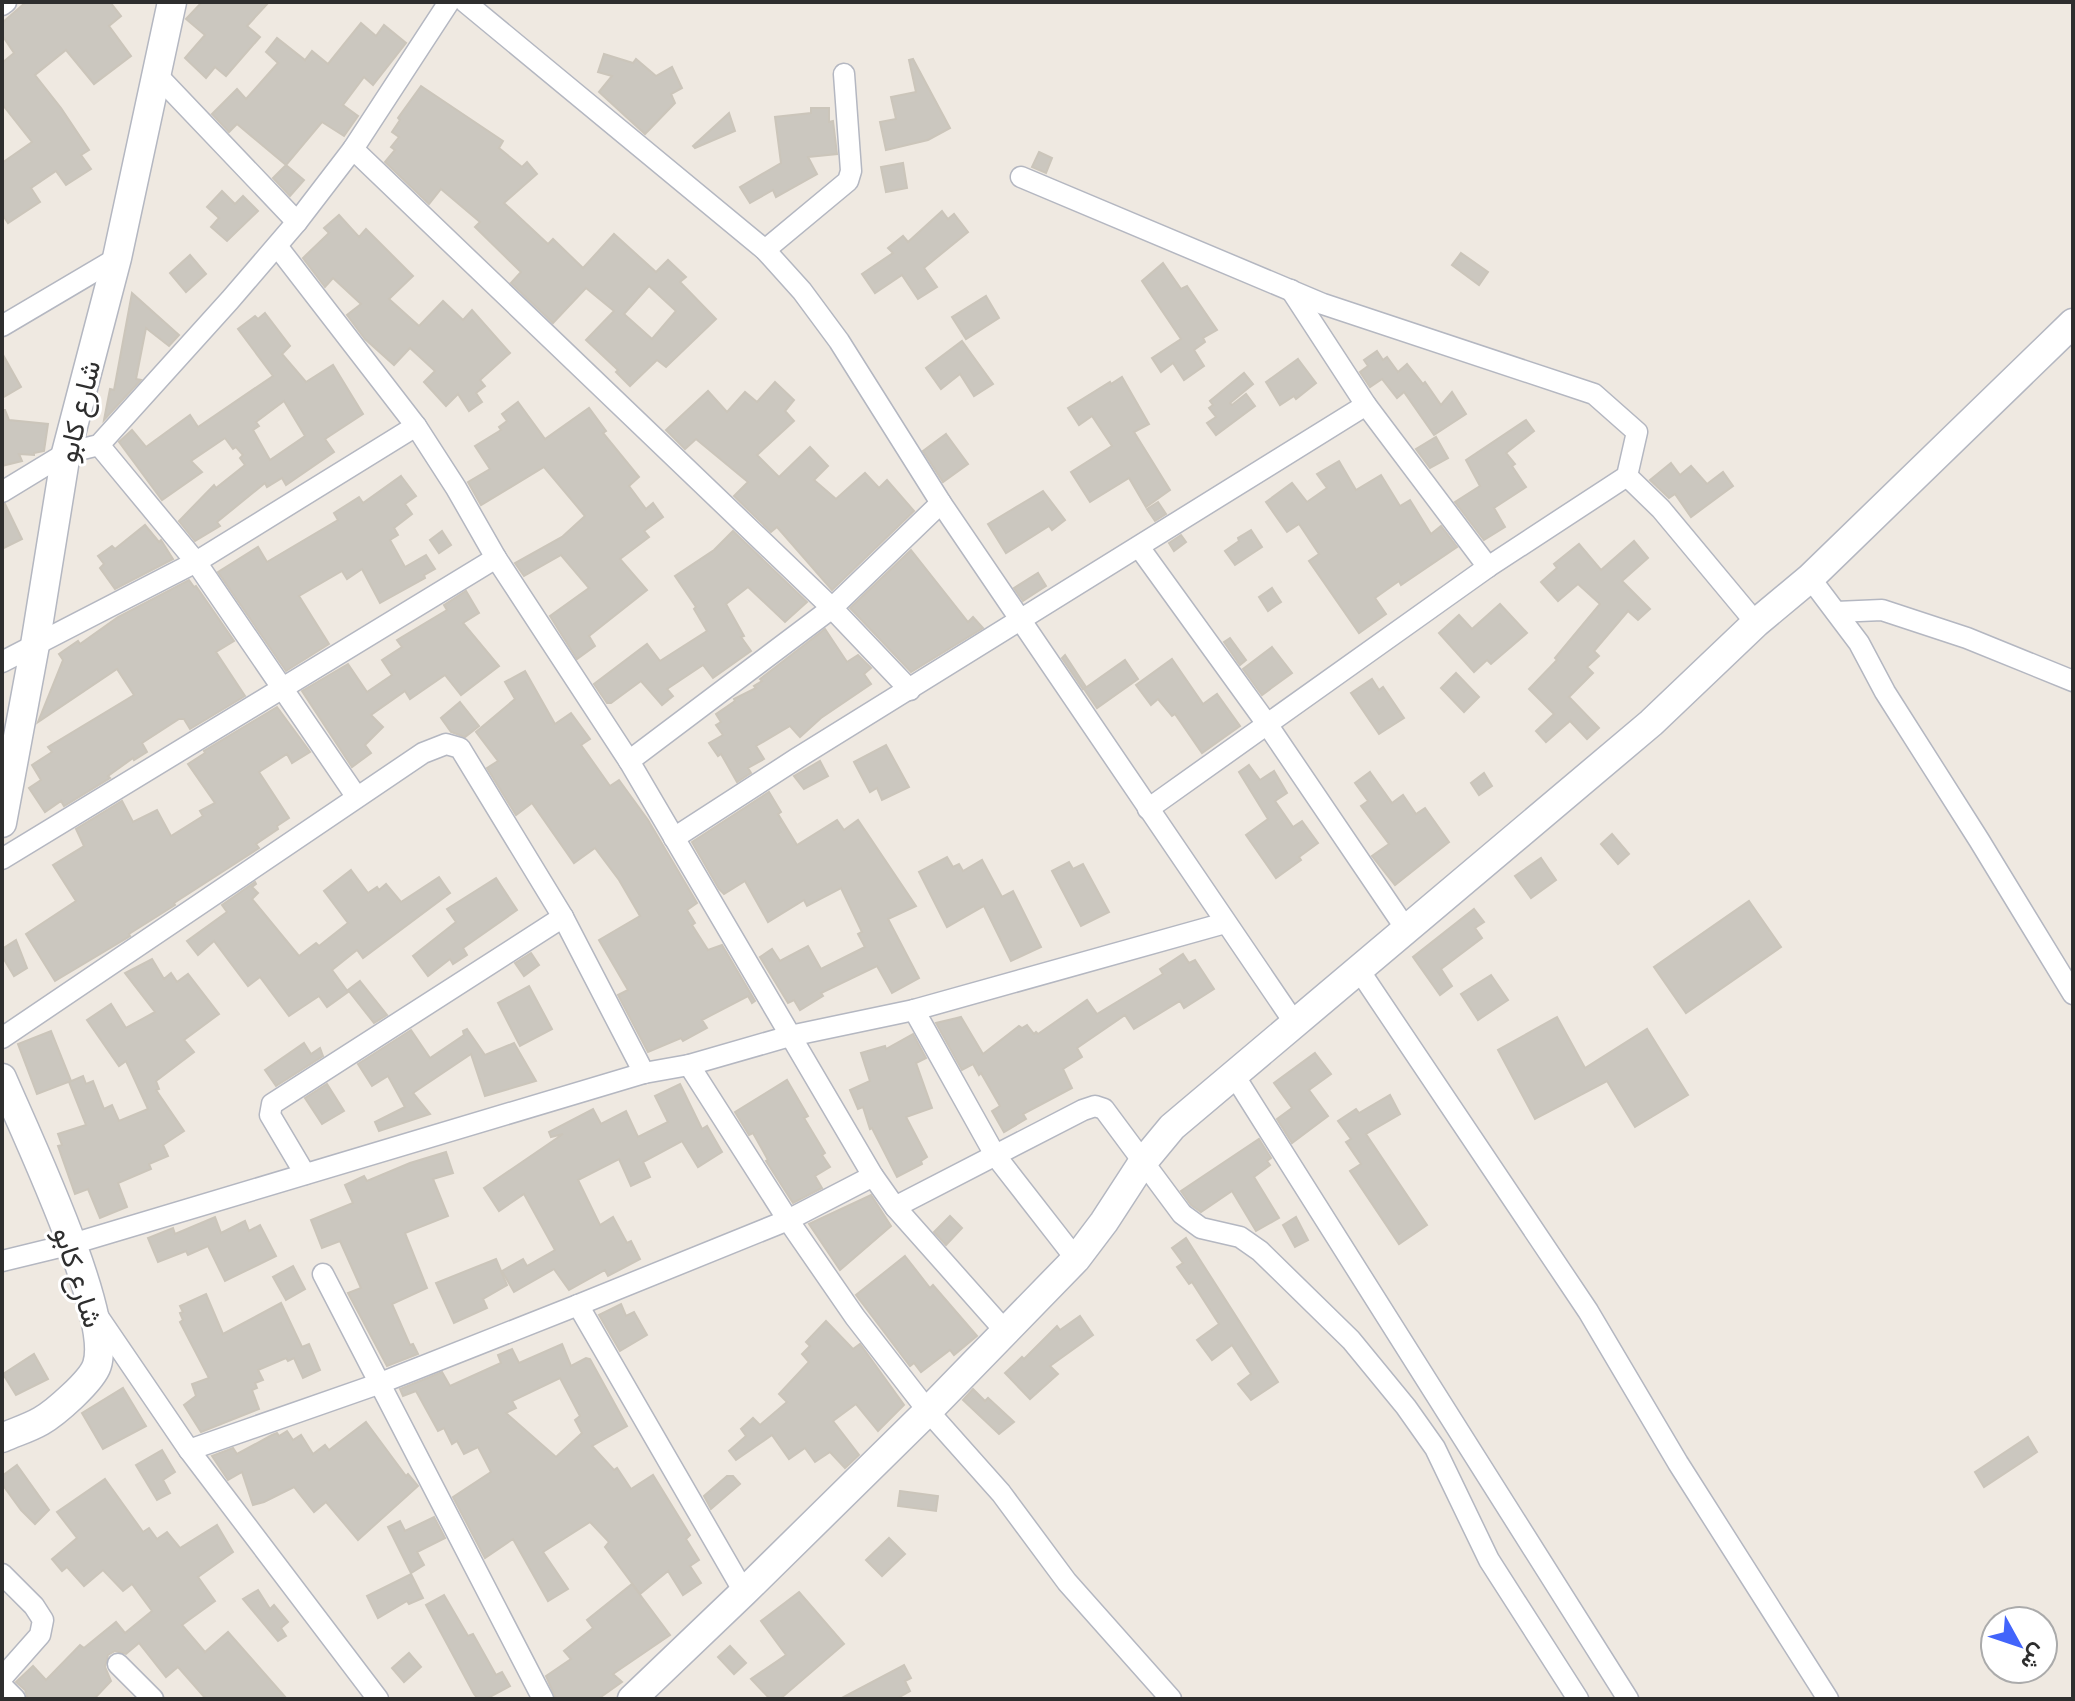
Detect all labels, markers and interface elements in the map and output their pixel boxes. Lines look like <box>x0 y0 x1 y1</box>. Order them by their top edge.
street label: شارع كابو <box>48 356 109 466</box>
street label: شارع كابو <box>44 1222 113 1332</box>
north arrow <box>1979 1605 2059 1685</box>
text: ش <box>2015 1639 2054 1678</box>

